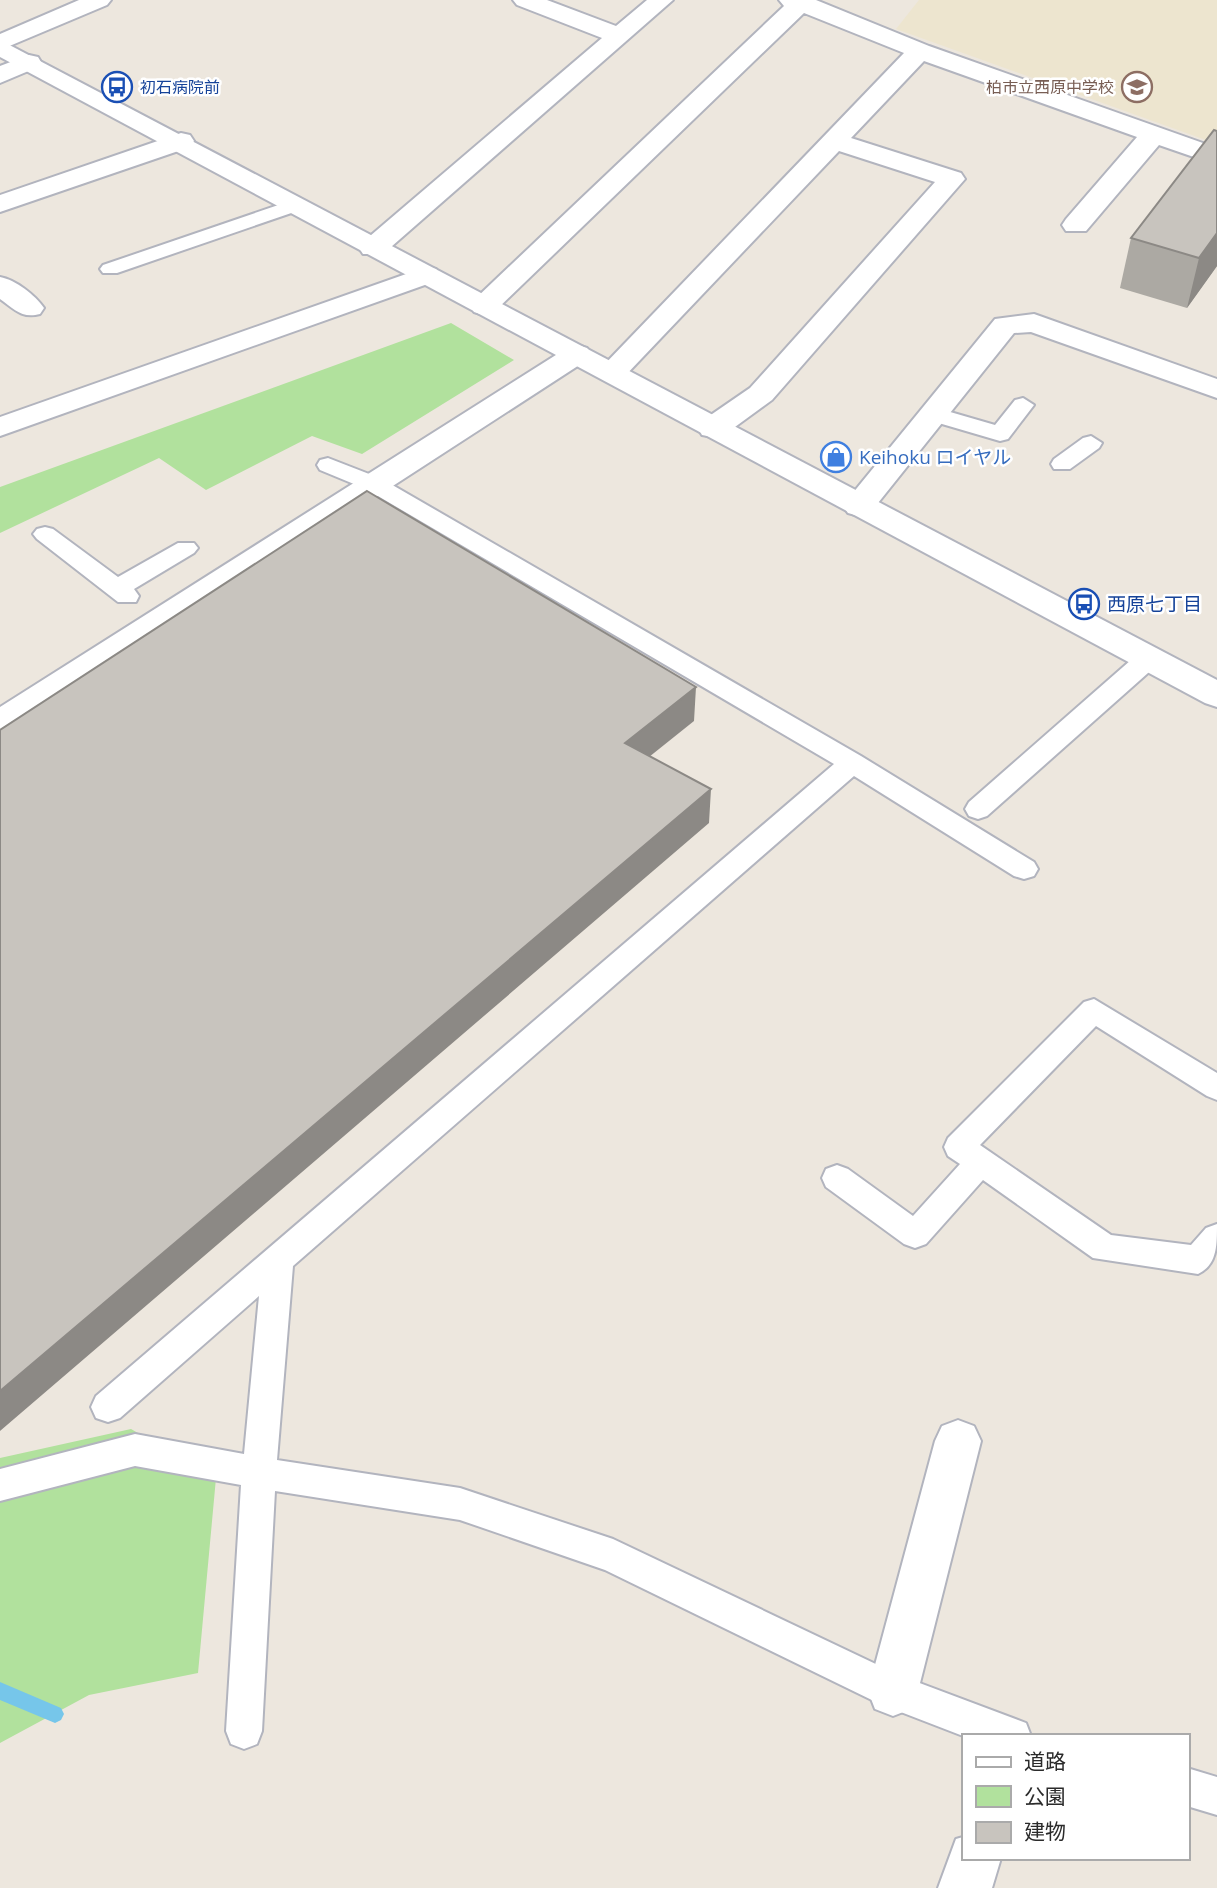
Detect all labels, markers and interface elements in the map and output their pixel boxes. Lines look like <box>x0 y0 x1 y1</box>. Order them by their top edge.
bus stop icon: 初石病院前 <box>100 70 134 104</box>
school or university icon: 柏市立西原中学校 <box>1120 70 1154 104</box>
place label: 初石病院前 <box>140 76 220 98</box>
place label: 柏市立西原中学校 <box>986 76 1114 98</box>
shop icon: Keihoku ロイヤル <box>819 440 853 474</box>
place label: Keihoku ロイヤル <box>859 444 1011 470</box>
bus stop icon: 西原七丁目 <box>1067 587 1101 621</box>
place label: 西原七丁目 <box>1107 591 1202 617</box>
legend <box>962 1734 1189 1860</box>
text: 道路 <box>1024 1747 1066 1775</box>
text: 公園 <box>1024 1782 1066 1810</box>
text: 建物 <box>1024 1817 1066 1845</box>

